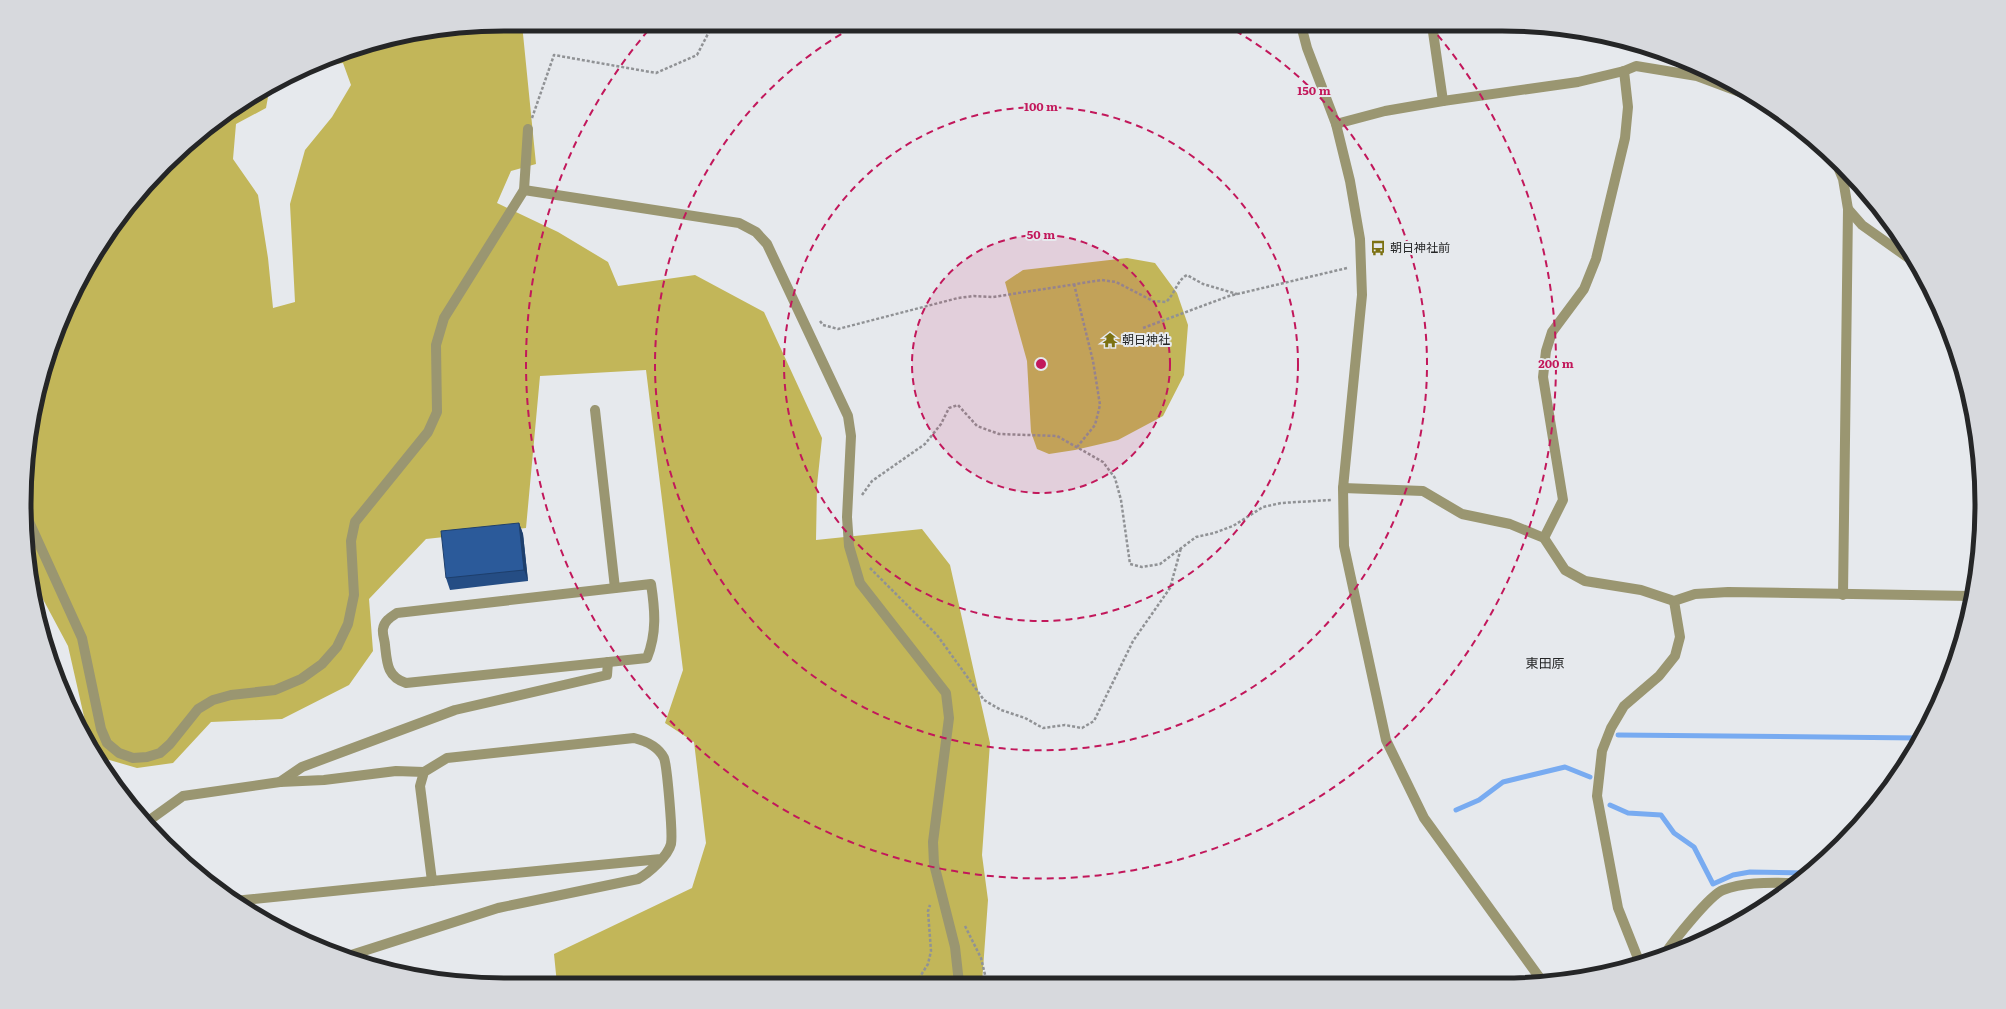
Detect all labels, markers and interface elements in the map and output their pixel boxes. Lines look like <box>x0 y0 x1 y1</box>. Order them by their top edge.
text: 150 m <box>1297 81 1331 99</box>
text: 100 m <box>1024 97 1058 115</box>
text: 50 m <box>1027 225 1055 243</box>
place label: 朝日神社前 <box>1390 238 1450 256</box>
bus stop icon: 朝日神社前 <box>1369 239 1387 257</box>
place label: 朝日神社 <box>1122 330 1170 348</box>
temple icon: 朝日神社 <box>1101 331 1119 349</box>
text: 200 m <box>1538 354 1574 372</box>
centre of rings <box>1034 357 1048 371</box>
district label: 東田原 <box>1525 653 1565 672</box>

